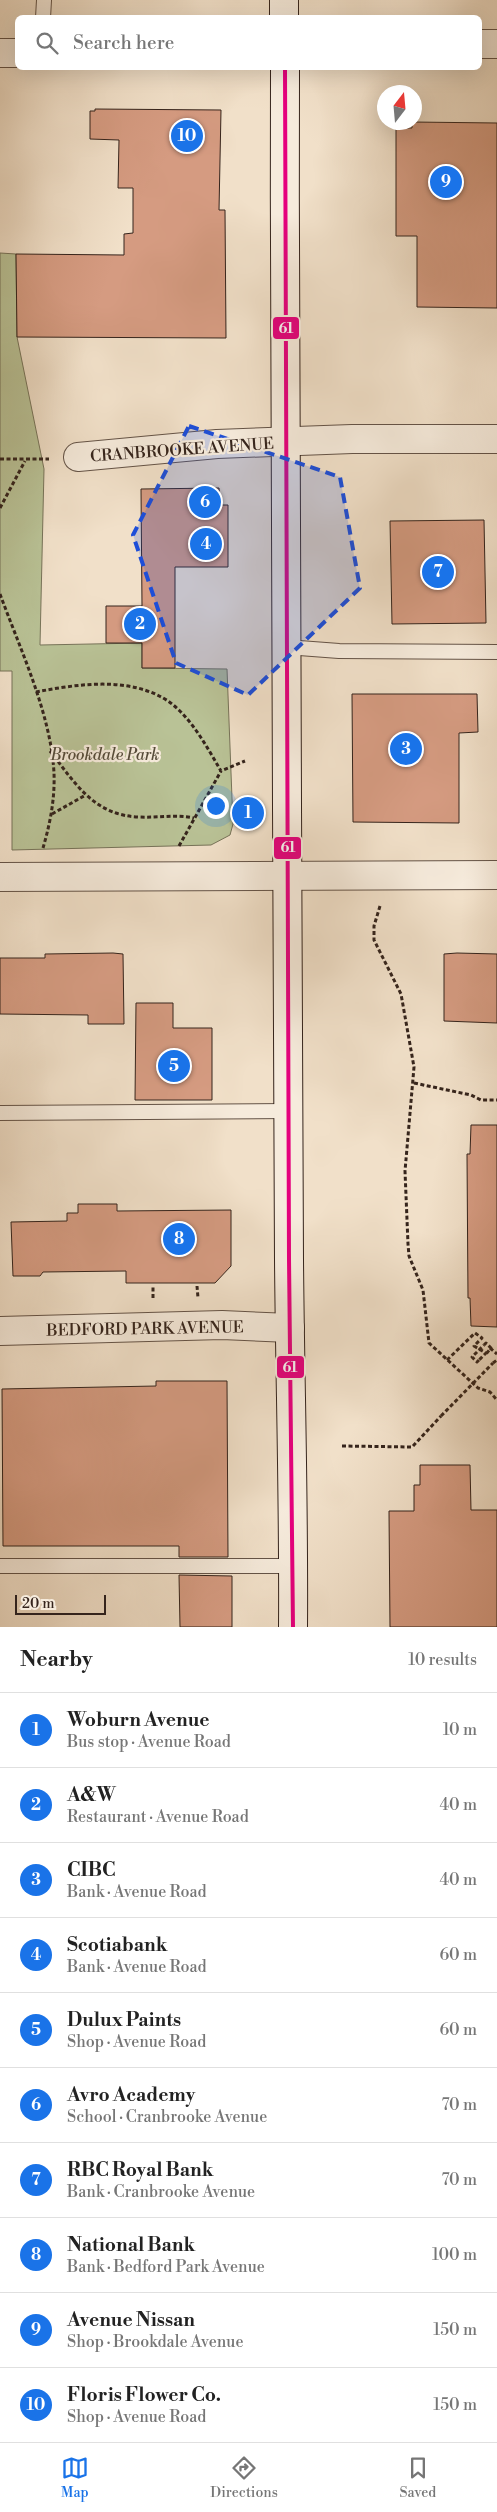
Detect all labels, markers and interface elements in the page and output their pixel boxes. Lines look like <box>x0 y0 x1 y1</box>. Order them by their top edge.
search box <box>15 15 482 70</box>
icon: search <box>33 29 61 57</box>
text: Search here <box>73 31 174 55</box>
north arrow <box>377 85 422 130</box>
pin: 10 <box>171 117 203 155</box>
pin: 9 <box>430 163 462 201</box>
line badge: 61 <box>272 316 300 340</box>
text: 61 <box>278 320 294 338</box>
street label: CRANBROOKE AVENUE <box>89 434 275 466</box>
pin: 6 <box>189 483 221 521</box>
pin: 4 <box>190 525 222 563</box>
pin: 7 <box>422 553 454 591</box>
pin: 2 <box>124 605 156 643</box>
pin: 3 <box>390 730 422 768</box>
park label: Brookdale Park <box>50 745 159 765</box>
your location <box>203 793 229 819</box>
pin: 1 <box>232 794 264 832</box>
line badge: 61 <box>273 836 302 860</box>
text: 61 <box>280 839 296 857</box>
pin: 5 <box>158 1047 190 1085</box>
pin: 8 <box>163 1220 195 1258</box>
street label: BEDFORD PARK AVENUE <box>45 1317 244 1341</box>
line badge: 61 <box>276 1355 305 1379</box>
text: 61 <box>282 1359 298 1377</box>
scale bar <box>15 1592 106 1615</box>
text: 20 m <box>22 1595 54 1613</box>
text: Nearby <box>20 1647 93 1673</box>
text: 10 results <box>408 1650 477 1670</box>
text: Woburn Avenue <box>67 1708 210 1732</box>
text: 1 <box>32 1720 40 1740</box>
text: 10 m <box>443 1720 477 1740</box>
text: Bus stop · Avenue Road <box>67 1732 231 1752</box>
text: A&W <box>67 1783 116 1807</box>
text: 2 <box>31 1795 41 1815</box>
text: 40 m <box>440 1795 477 1815</box>
text: Restaurant · Avenue Road <box>67 1807 249 1827</box>
text: CIBC <box>67 1858 116 1882</box>
text: 3 <box>31 1870 41 1890</box>
text: 40 m <box>440 1870 477 1890</box>
text: Bank · Avenue Road <box>67 1882 207 1902</box>
text: Scotiabank <box>67 1933 167 1957</box>
text: 4 <box>31 1945 41 1965</box>
text: 60 m <box>439 1945 477 1965</box>
text: Bank · Avenue Road <box>67 1957 207 1977</box>
text: Dulux Paints <box>67 2008 181 2032</box>
text: 5 <box>31 2020 41 2040</box>
text: 60 m <box>439 2020 477 2040</box>
text: Shop · Avenue Road <box>67 2032 206 2052</box>
text: Avro Academy <box>67 2083 195 2107</box>
text: 6 <box>31 2095 41 2115</box>
text: 70 m <box>441 2095 477 2115</box>
text: School · Cranbrooke Avenue <box>67 2107 267 2127</box>
text: RBC Royal Bank <box>67 2158 214 2182</box>
text: 7 <box>31 2170 41 2190</box>
text: 70 m <box>441 2170 477 2190</box>
text: Bank · Cranbrooke Avenue <box>67 2182 255 2202</box>
text: National Bank <box>67 2233 195 2257</box>
text: 8 <box>31 2245 41 2265</box>
text: 100 m <box>432 2245 477 2265</box>
text: Bank · Bedford Park Avenue <box>67 2257 265 2277</box>
text: Avenue Nissan <box>67 2308 195 2332</box>
text: 9 <box>31 2320 41 2340</box>
text: 150 m <box>433 2320 477 2340</box>
text: Shop · Brookdale Avenue <box>67 2332 244 2352</box>
text: Floris Flower Co. <box>67 2383 221 2407</box>
text: 10 <box>27 2395 45 2415</box>
text: 150 m <box>433 2395 477 2415</box>
text: Shop · Avenue Road <box>67 2407 206 2427</box>
tab: Map <box>61 2454 89 2502</box>
tab: Directions <box>210 2454 278 2502</box>
tab: Saved <box>399 2454 436 2502</box>

